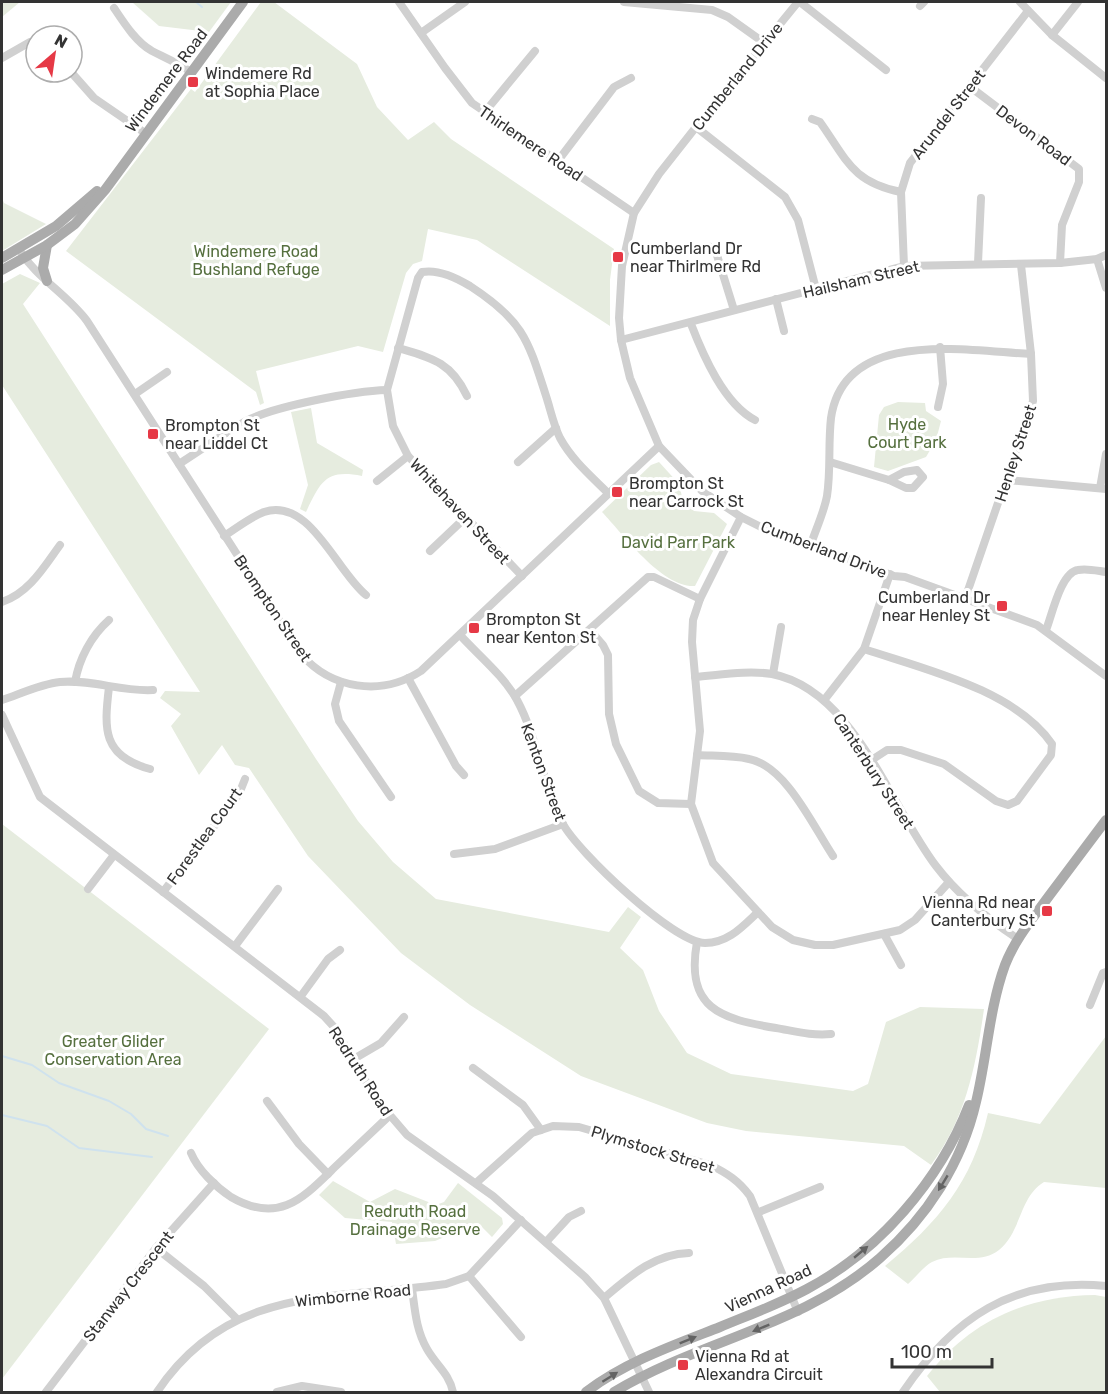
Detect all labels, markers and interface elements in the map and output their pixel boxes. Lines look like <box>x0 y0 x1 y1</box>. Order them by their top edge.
street label: Cumberland Drive <box>688 18 787 134</box>
north arrow <box>24 24 84 84</box>
street label: Windemere Road <box>121 25 212 136</box>
text: N <box>51 30 71 52</box>
place label: Windemere Rd at Sophia Place <box>205 64 320 101</box>
street label: Arundel Street <box>907 66 989 163</box>
marker: Windemere Rd at Sophia Place <box>186 75 200 89</box>
street label: Devon Road <box>992 101 1075 170</box>
street label: Thirlemere Road <box>475 102 586 185</box>
place label: Cumberland Dr near Thirlmere Rd <box>630 239 761 276</box>
park label: Windemere Road Bushland Refuge <box>192 242 320 279</box>
marker: Cumberland Dr near Thirlmere Rd <box>611 250 625 264</box>
street label: Hailsham Street <box>801 257 921 302</box>
street label: Henley Street <box>991 402 1040 504</box>
park label: Hyde Court Park <box>867 415 947 452</box>
place label: Brompton St near Liddel Ct <box>165 416 268 453</box>
marker: Brompton St near Liddel Ct <box>146 427 160 441</box>
street label: Whitehaven Street <box>406 455 513 568</box>
place label: Brompton St near Carrock St <box>629 474 744 511</box>
marker: Brompton St near Carrock St <box>610 485 624 499</box>
street label: Cumberland Drive <box>758 517 890 582</box>
park label: David Parr Park <box>621 533 736 552</box>
street label: Brompton Street <box>230 551 315 665</box>
place label: Cumberland Dr near Henley St <box>878 588 990 625</box>
marker: Cumberland Dr near Henley St <box>995 599 1009 613</box>
place label: Brompton St near Kenton St <box>486 610 596 647</box>
marker: Brompton St near Kenton St <box>467 621 481 635</box>
street label: Canterbury Street <box>829 710 918 833</box>
street label: Kenton Street <box>517 721 570 824</box>
street label: Forestlea Court <box>163 784 246 888</box>
place label: Vienna Rd near Canterbury St <box>922 893 1035 930</box>
marker: Vienna Rd near Canterbury St <box>1040 904 1054 918</box>
street label: Redruth Road <box>325 1023 396 1119</box>
park label: Greater Glider Conservation Area <box>45 1032 181 1069</box>
street label: Plymstock Street <box>589 1122 717 1177</box>
one-way arrow <box>938 1175 949 1191</box>
park label: Redruth Road Drainage Reserve <box>350 1202 480 1239</box>
street label: Stanway Crescent <box>79 1227 178 1346</box>
one-way arrow <box>853 1246 868 1259</box>
street label: Vienna Road <box>722 1260 815 1317</box>
street label: Wimborne Road <box>294 1280 412 1311</box>
one-way arrow <box>752 1324 770 1333</box>
scale bar <box>892 1331 992 1369</box>
one-way arrow <box>679 1335 697 1344</box>
text: 100 m <box>901 1341 952 1363</box>
place label: Vienna Rd at Alexandra Circuit <box>695 1347 823 1384</box>
marker: Vienna Rd at Alexandra Circuit <box>676 1358 690 1372</box>
one-way arrow <box>601 1371 618 1382</box>

